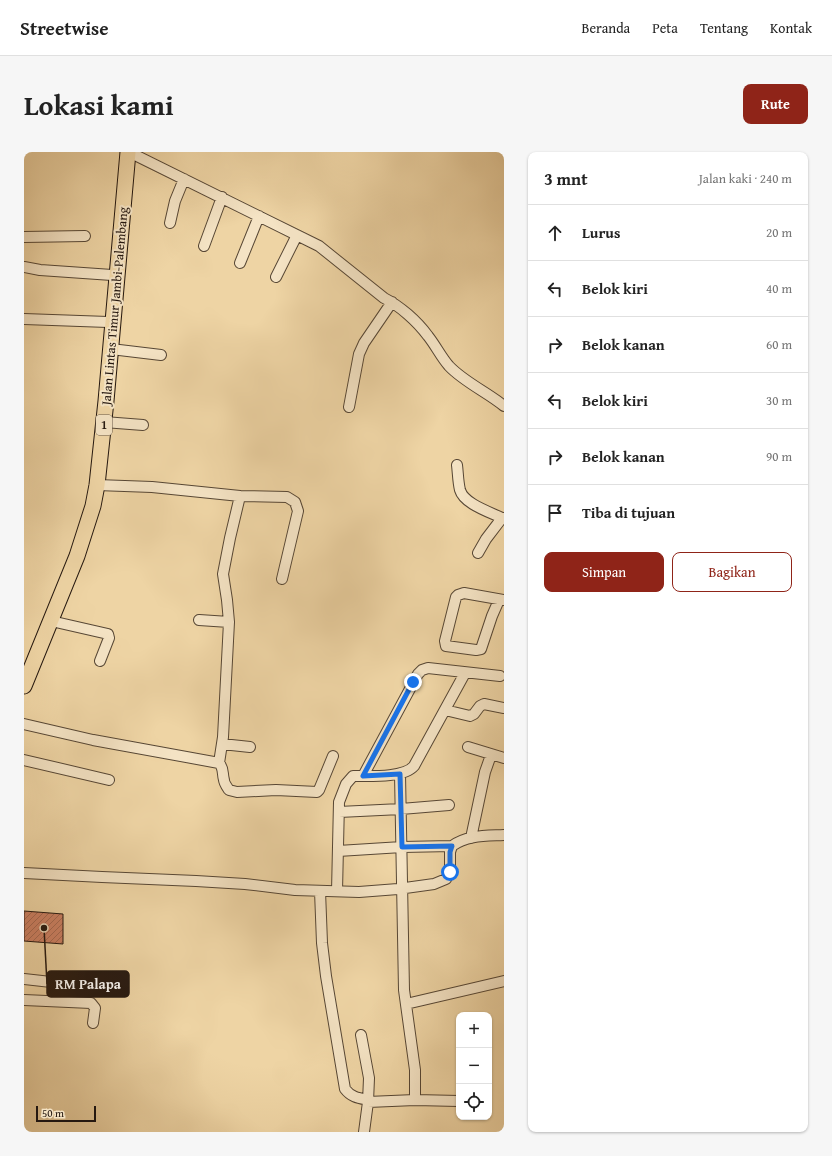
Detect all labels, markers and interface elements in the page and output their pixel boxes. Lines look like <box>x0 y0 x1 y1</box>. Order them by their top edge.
text: Streetwise <box>20 14 109 42</box>
text: Beranda <box>582 18 630 38</box>
text: Peta <box>652 18 678 38</box>
text: Tentang <box>700 18 748 38</box>
text: Kontak <box>770 18 812 38</box>
text: Lokasi kami <box>24 84 174 125</box>
button: Rute <box>743 84 808 124</box>
text: 3 mnt <box>544 166 588 191</box>
text: Jalan kaki · 240 m <box>699 169 792 188</box>
street label: Jalan Lintas Timur Jambi-Palembang <box>96 206 133 408</box>
icon: ahead <box>544 222 566 244</box>
text: Lurus <box>582 222 620 243</box>
text: 20 m <box>766 223 792 242</box>
icon: left <box>544 278 566 300</box>
text: Belok kiri <box>582 278 648 299</box>
text: 40 m <box>766 279 792 298</box>
icon: right <box>544 334 566 356</box>
text: Belok kanan <box>582 334 665 355</box>
text: 60 m <box>766 335 792 354</box>
icon: left <box>544 390 566 412</box>
text: Belok kiri <box>582 390 648 411</box>
text: 30 m <box>766 391 792 410</box>
road number: 1 <box>96 415 112 435</box>
icon: right <box>544 446 566 468</box>
text: Belok kanan <box>582 446 665 467</box>
text: 90 m <box>766 447 792 466</box>
icon: arrive <box>544 502 566 524</box>
text: Tiba di tujuan <box>582 502 675 523</box>
button: Simpan <box>544 552 664 592</box>
button: Bagikan <box>672 552 792 592</box>
route end <box>404 673 422 691</box>
route start <box>441 863 459 881</box>
callout: RM Palapa <box>47 971 129 997</box>
text: RM Palapa <box>55 974 122 994</box>
map controls <box>456 1012 492 1120</box>
button: + <box>456 1012 492 1048</box>
button: − <box>456 1048 492 1084</box>
button: locate <box>456 1084 492 1120</box>
scale bar <box>36 1104 96 1123</box>
text: 50 m <box>42 1105 64 1121</box>

